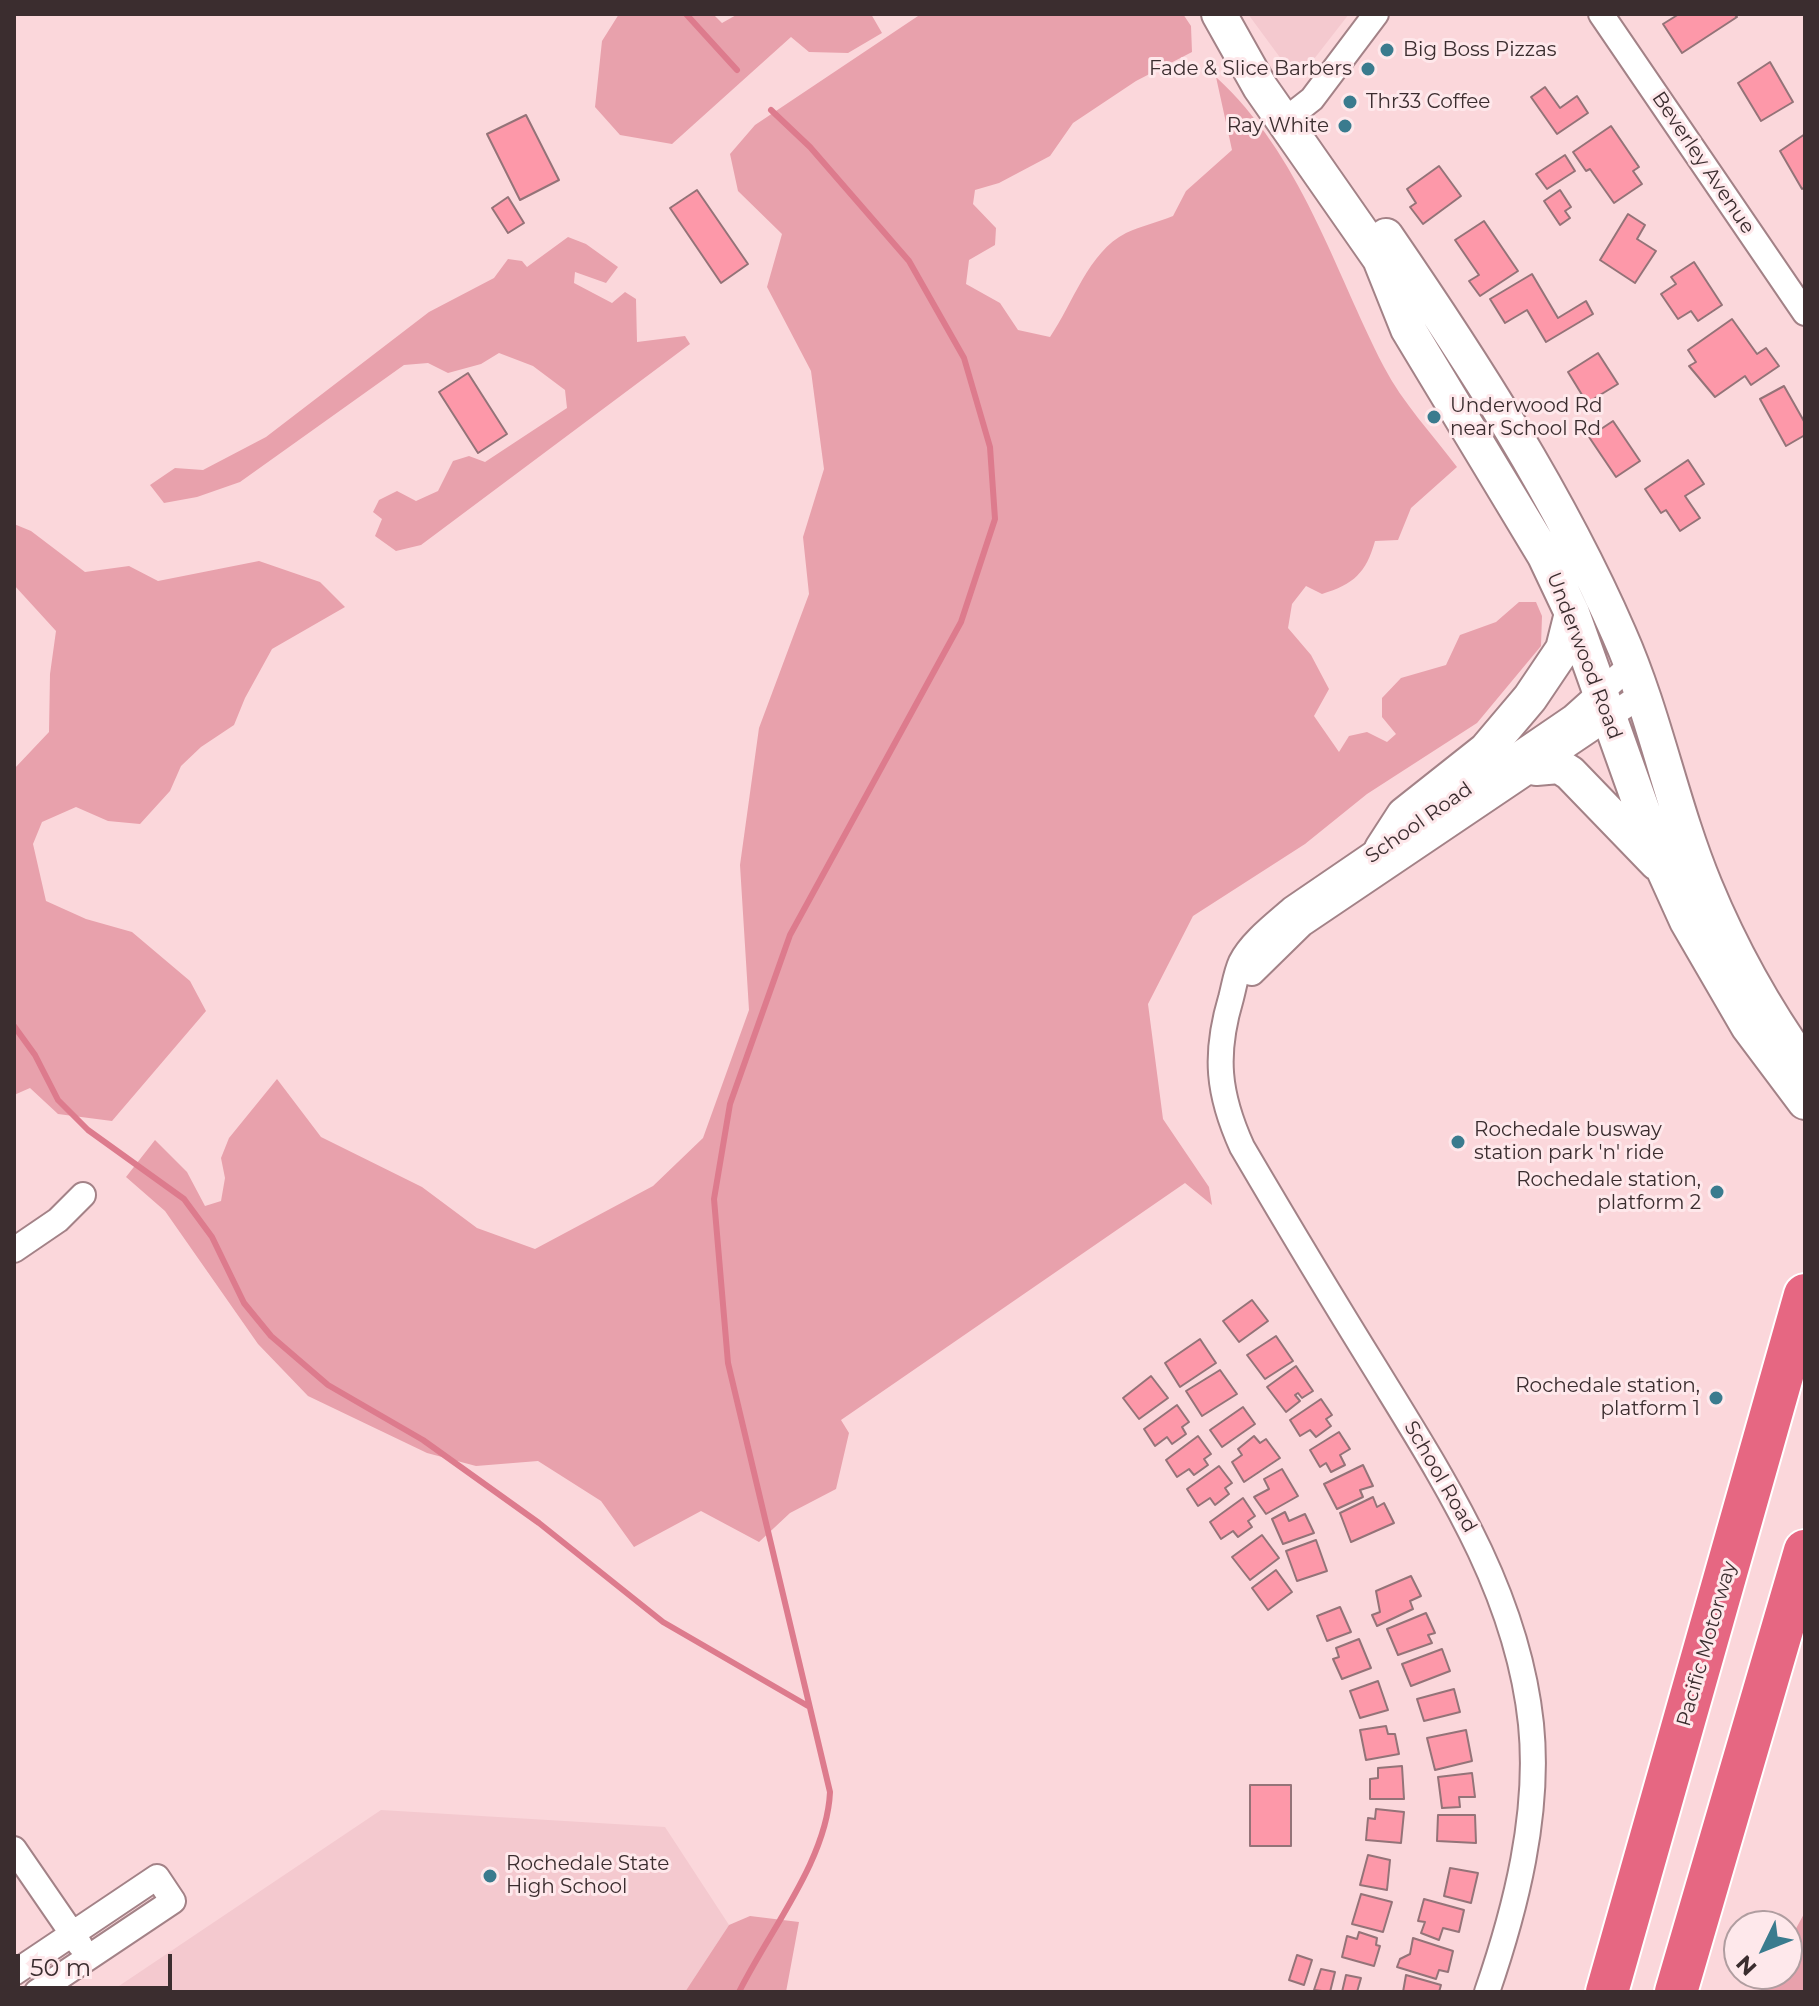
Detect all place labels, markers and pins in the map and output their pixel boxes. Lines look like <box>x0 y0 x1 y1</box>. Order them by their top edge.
place label: Big Boss Pizzas <box>1403 38 1557 62</box>
marker: Big Boss Pizzas <box>1378 41 1396 59</box>
place label: Fade & Slice Barbers <box>1149 57 1352 81</box>
marker: Fade & Slice Barbers <box>1359 60 1377 78</box>
place label: Thr33 Coffee <box>1366 90 1490 114</box>
marker: Thr33 Coffee <box>1341 93 1359 111</box>
place label: Ray White <box>1227 114 1329 138</box>
marker: Ray White <box>1336 117 1354 135</box>
place label: Underwood Rd near School Rd <box>1450 394 1602 441</box>
marker: Underwood Rd near School Rd <box>1425 408 1443 426</box>
place label: Rochedale busway station park 'n' ride <box>1474 1118 1664 1165</box>
marker: Rochedale busway station park 'n' ride <box>1449 1133 1467 1151</box>
place label: Rochedale station, platform 2 <box>1516 1168 1701 1215</box>
marker: Rochedale station, platform 2 <box>1708 1183 1726 1201</box>
place label: Rochedale station, platform 1 <box>1515 1374 1700 1421</box>
marker: Rochedale station, platform 1 <box>1707 1389 1725 1407</box>
place label: Rochedale State High School <box>506 1852 669 1899</box>
marker: Rochedale State High School <box>481 1867 499 1885</box>

